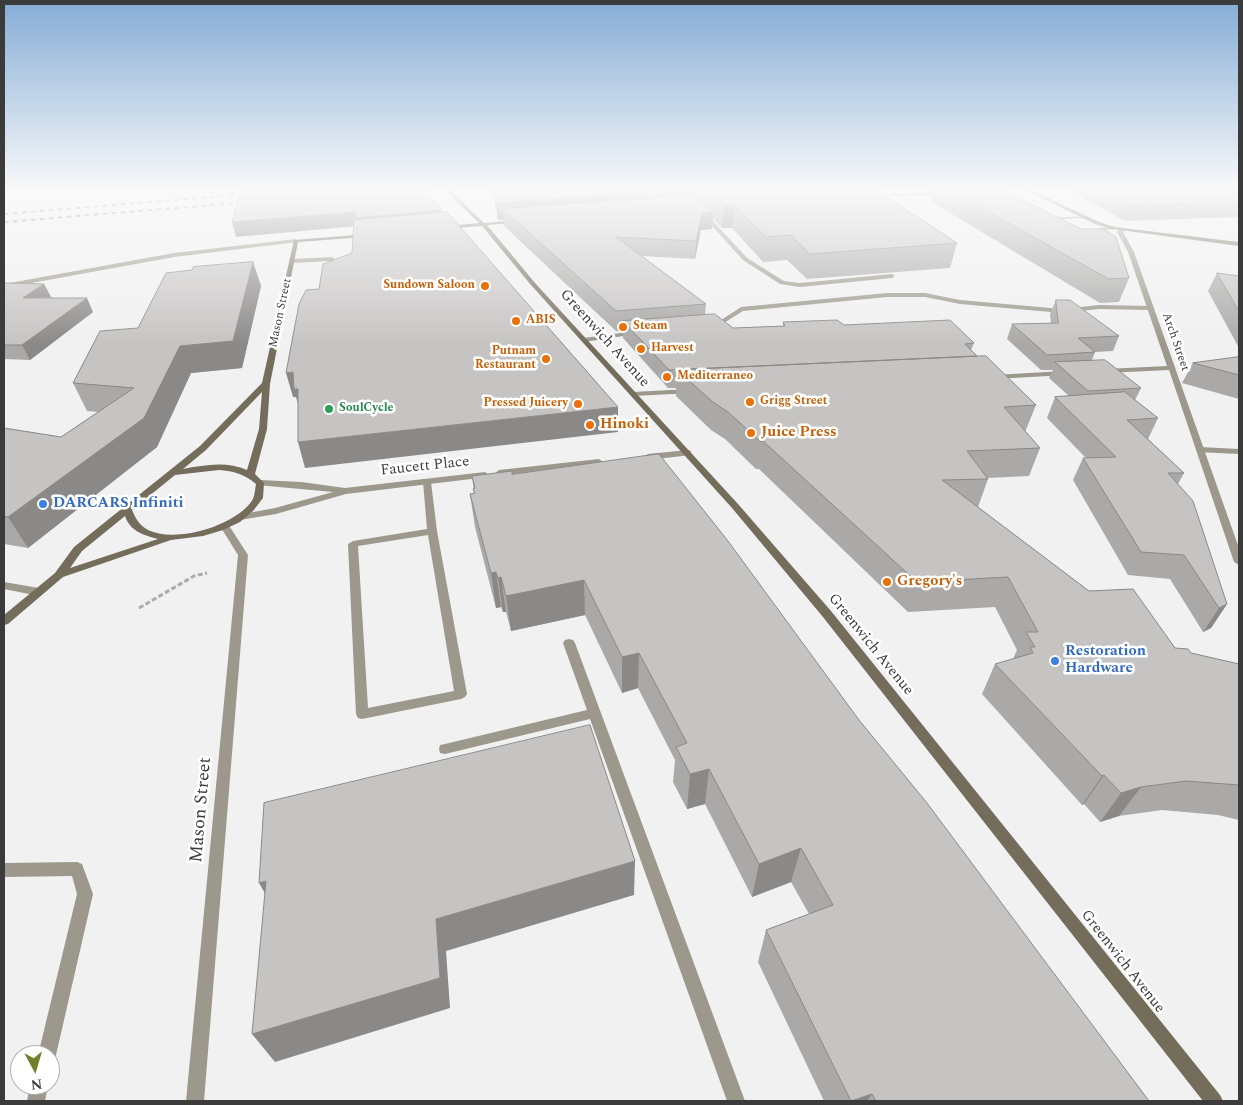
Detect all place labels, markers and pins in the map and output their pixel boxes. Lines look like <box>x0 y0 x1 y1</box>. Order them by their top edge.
place label: Sundown Saloon <box>383 279 475 293</box>
marker: Sundown Saloon <box>479 280 491 292</box>
place label: ABIS <box>526 314 556 328</box>
marker: ABIS <box>510 315 522 327</box>
place label: Steam <box>633 320 667 334</box>
marker: Steam <box>617 321 629 333</box>
place label: Harvest <box>651 342 694 356</box>
marker: Harvest <box>635 343 647 355</box>
place label: Putnam Restaurant <box>475 345 536 373</box>
marker: Putnam Restaurant <box>540 353 552 365</box>
place label: Mediterraneo <box>677 370 753 384</box>
marker: Mediterraneo <box>661 371 673 383</box>
place label: Grigg Street <box>760 395 827 409</box>
marker: Grigg Street <box>744 396 756 408</box>
place label: Pressed Juicery <box>484 397 568 411</box>
marker: Pressed Juicery <box>572 398 584 410</box>
place label: SoulCycle <box>339 402 394 416</box>
marker: SoulCycle <box>323 403 335 415</box>
place label: Hinoki <box>600 416 649 434</box>
marker: Hinoki <box>584 419 596 431</box>
place label: Juice Press <box>761 424 837 442</box>
marker: Juice Press <box>745 427 757 439</box>
place label: DARCARS Infiniti <box>53 495 183 513</box>
marker: DARCARS Infiniti <box>37 498 49 510</box>
place label: Gregory's <box>897 573 962 591</box>
marker: Gregory's <box>881 576 893 588</box>
place label: Restoration Hardware <box>1065 643 1146 678</box>
marker: Restoration Hardware <box>1049 655 1061 667</box>

